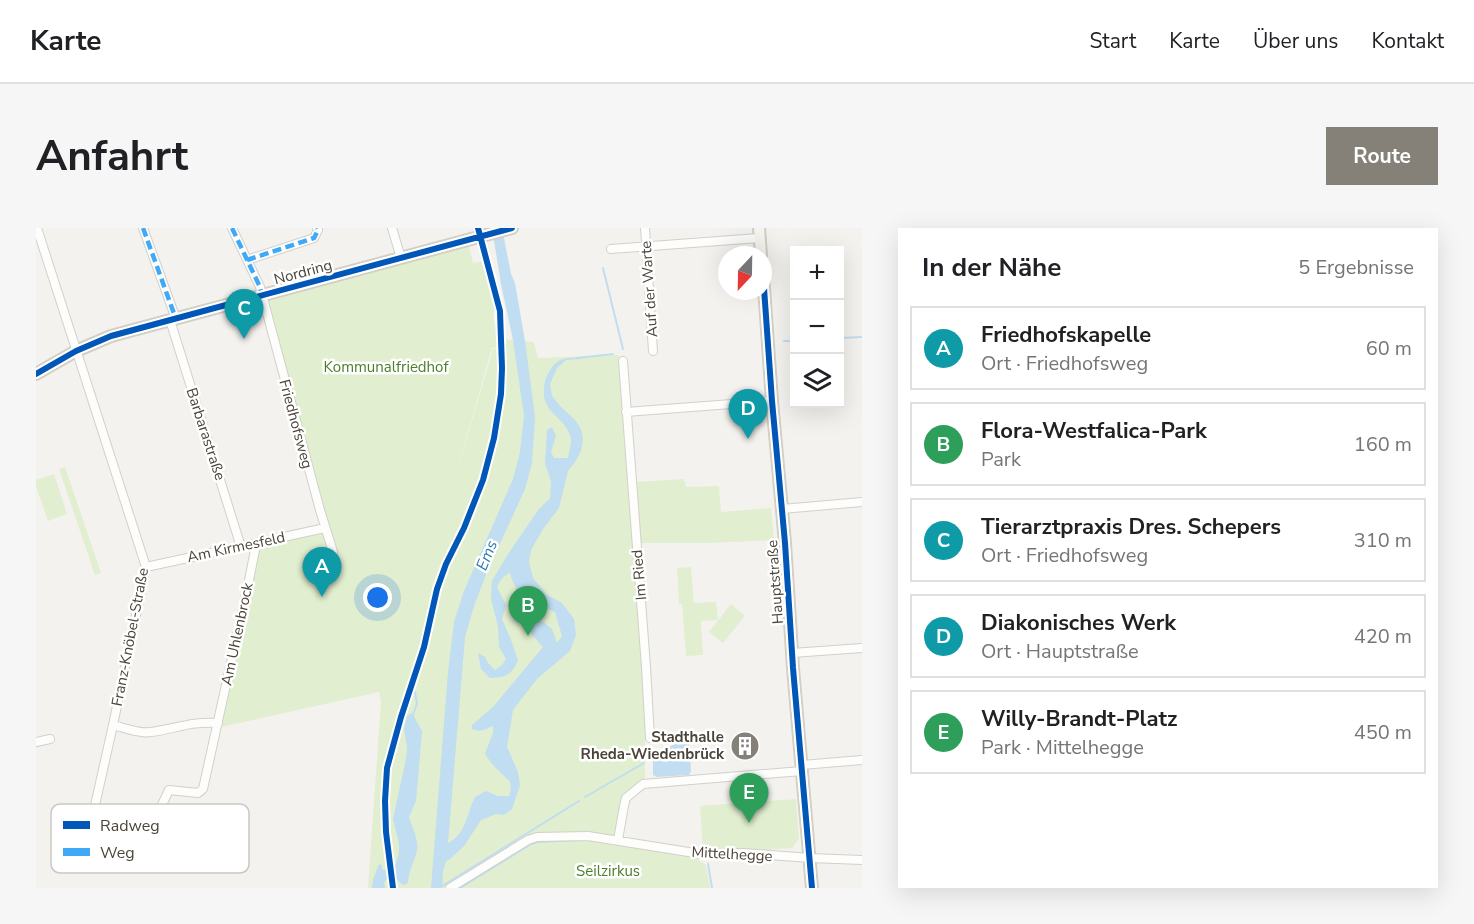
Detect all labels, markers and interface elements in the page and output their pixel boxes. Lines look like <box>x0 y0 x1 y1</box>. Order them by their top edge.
text: Karte <box>30 22 101 60</box>
text: Start <box>1089 27 1136 55</box>
text: Karte <box>1169 27 1220 55</box>
text: Über uns <box>1253 27 1338 55</box>
text: Kontakt <box>1371 27 1444 55</box>
button: Route <box>1326 127 1438 185</box>
text: Anfahrt <box>36 128 188 185</box>
street label: Auf der Warte <box>636 240 662 338</box>
north arrow <box>718 246 772 300</box>
map controls <box>790 246 844 408</box>
button: + <box>790 246 844 300</box>
text: In der Nähe <box>922 250 1061 285</box>
text: 5 Ergebnisse <box>1298 254 1414 281</box>
street label: Nordring <box>272 255 334 289</box>
pin: C <box>224 290 264 339</box>
button: − <box>790 300 844 354</box>
text: Friedhofskapelle <box>981 320 1151 350</box>
text: A <box>936 335 951 362</box>
text: 60 m <box>1366 335 1412 362</box>
text: Ort · Friedhofsweg <box>981 350 1148 377</box>
button: layers <box>790 354 844 408</box>
park label: Kommunalfriedhof <box>324 357 449 377</box>
street label: Friedhofsweg <box>274 377 318 471</box>
street label: Barbarastraße <box>182 385 230 483</box>
pin: D <box>728 390 768 439</box>
text: Flora-Westfalica-Park <box>981 416 1207 446</box>
text: B <box>937 431 950 458</box>
text: 160 m <box>1354 431 1412 458</box>
text: Park <box>981 446 1021 473</box>
text: Tierarztpraxis Dres. Schepers <box>981 512 1281 542</box>
street label: Am Kirmesfeld <box>185 527 287 567</box>
text: C <box>937 527 950 554</box>
text: 310 m <box>1354 527 1412 554</box>
water label: Ems <box>471 537 503 574</box>
street label: Hauptstraße <box>762 539 788 625</box>
text: Ort · Friedhofsweg <box>981 542 1148 569</box>
pin: A <box>302 548 342 597</box>
street label: Im Ried <box>627 549 651 601</box>
street label: Franz-Knöbel-Straße <box>107 566 153 708</box>
street label: Am Uhlenbrock <box>216 580 258 687</box>
your location <box>363 583 392 612</box>
pin: B <box>508 586 548 636</box>
text: Diakonisches Werk <box>981 608 1176 638</box>
text: D <box>936 623 951 650</box>
text: 420 m <box>1354 623 1412 650</box>
text: Ort · Hauptstraße <box>981 638 1139 665</box>
text: Willy-Brandt-Platz <box>981 704 1178 734</box>
text: E <box>938 719 949 746</box>
text: 450 m <box>1354 719 1412 746</box>
place label: Stadthalle Rheda-Wiedenbrück <box>581 727 725 764</box>
building icon: Stadthalle Rheda-Wiedenbrück <box>729 730 761 762</box>
text: Park · Mittelhegge <box>981 734 1144 761</box>
pin: E <box>730 774 768 823</box>
legend <box>51 804 249 873</box>
text: Radweg <box>100 815 160 837</box>
text: Weg <box>100 842 135 864</box>
street label: Mittelhegge <box>691 842 773 866</box>
park label: Seilzirkus <box>576 861 640 881</box>

